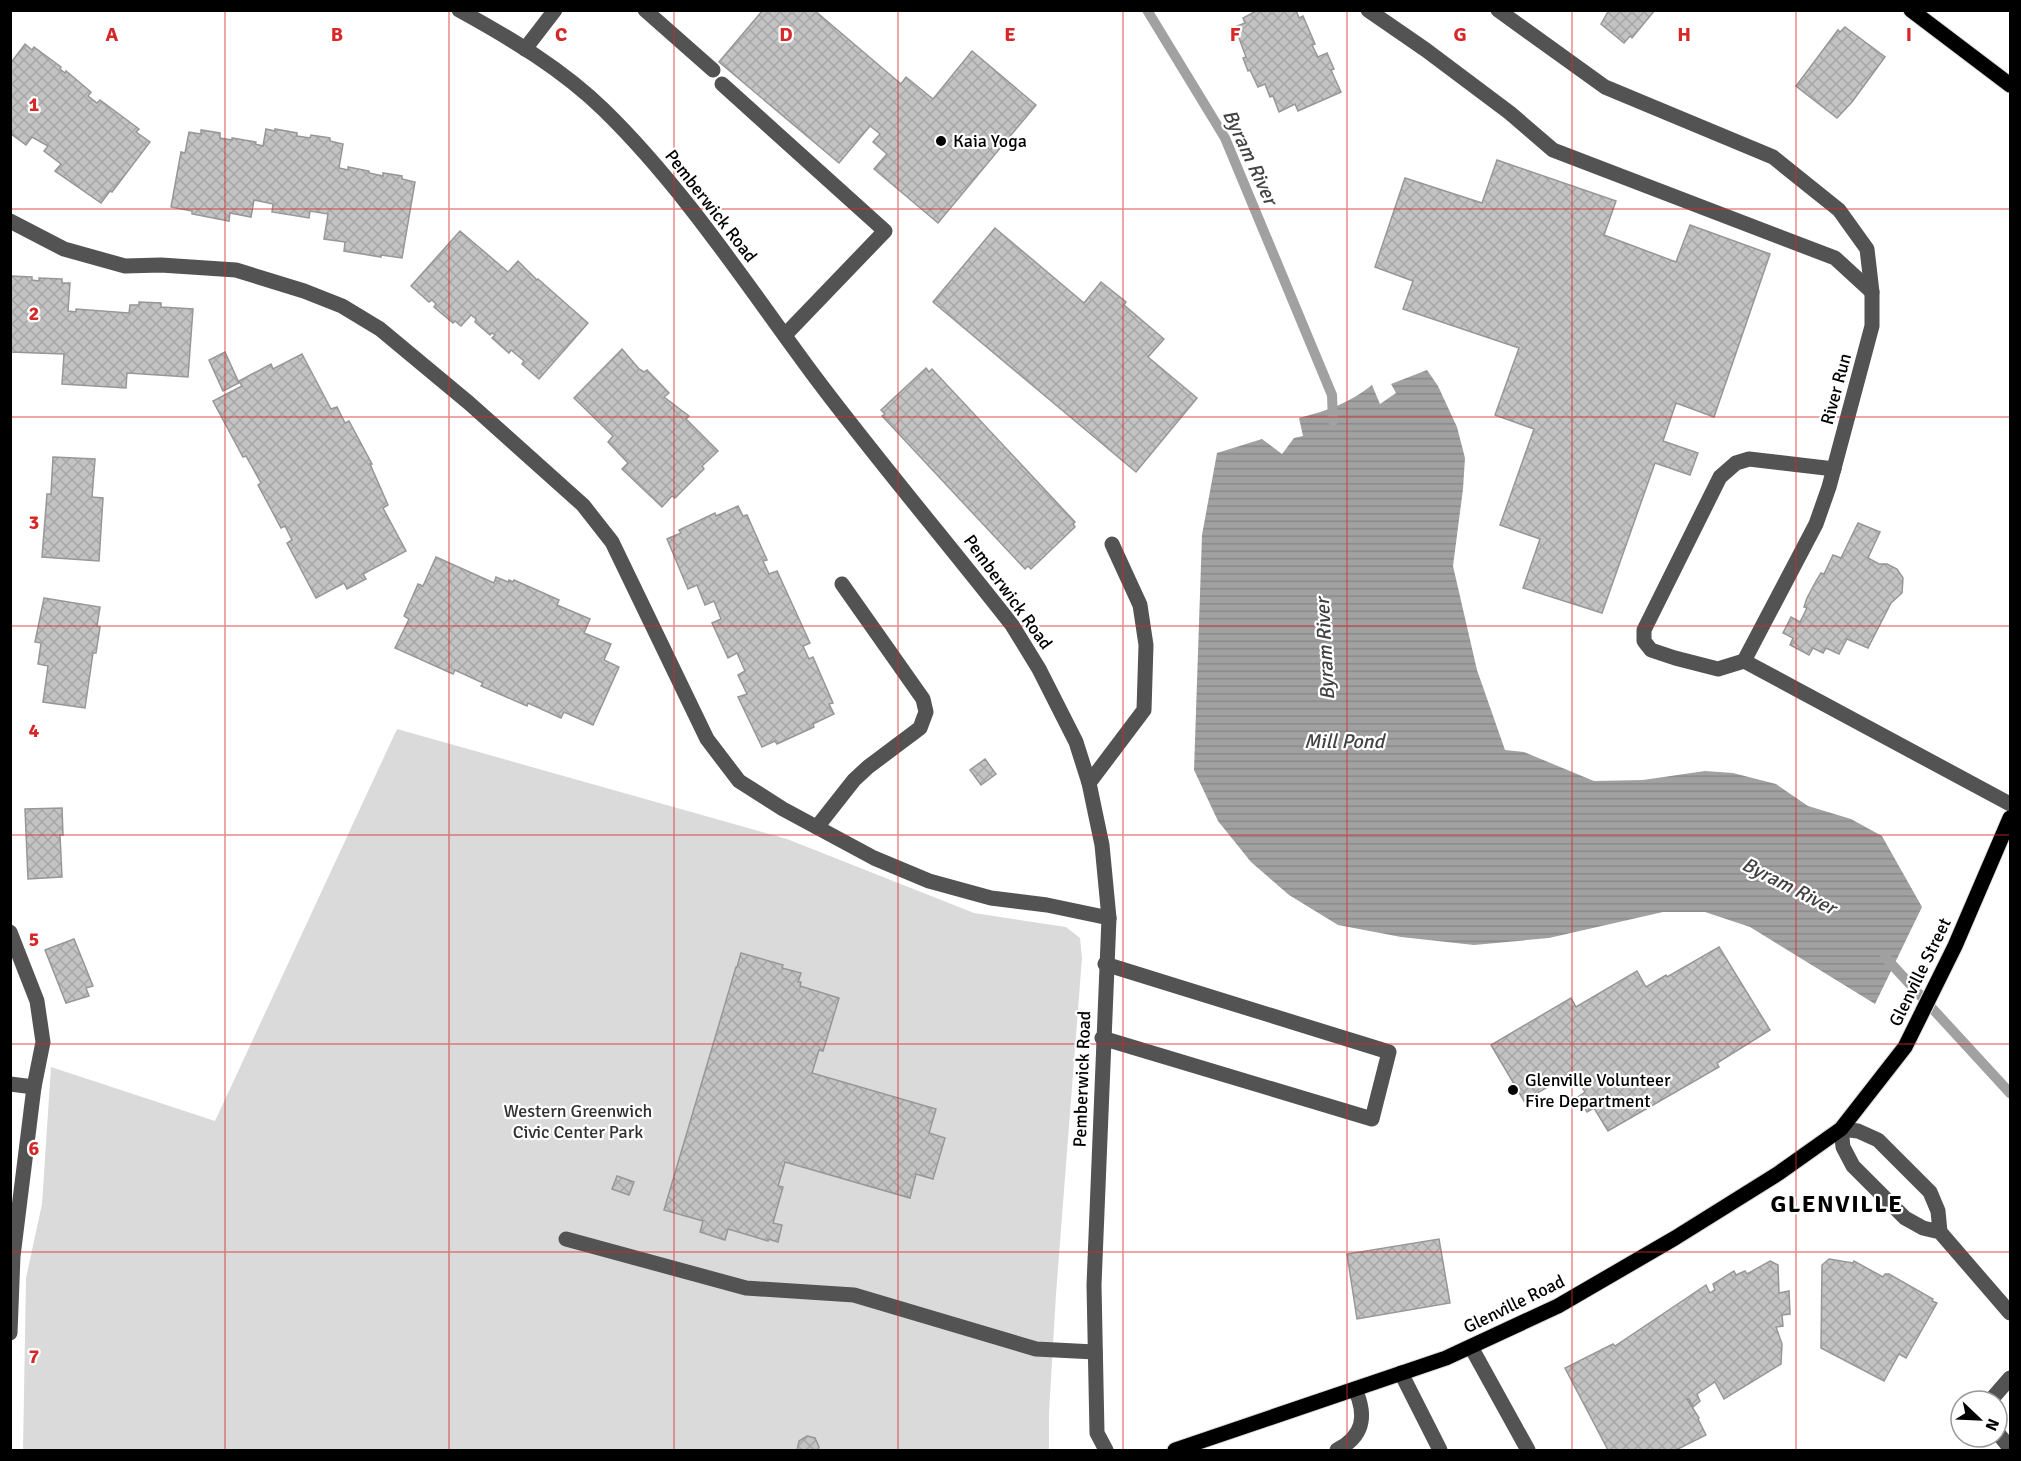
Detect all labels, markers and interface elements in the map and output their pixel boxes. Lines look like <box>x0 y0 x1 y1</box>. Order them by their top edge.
text: A <box>106 22 119 47</box>
text: B <box>331 22 343 47</box>
text: C <box>555 22 567 47</box>
text: D <box>779 22 793 47</box>
text: E <box>1004 22 1016 47</box>
text: F <box>1230 22 1241 47</box>
text: G <box>1453 22 1467 47</box>
text: H <box>1677 22 1691 47</box>
text: I <box>1906 22 1912 47</box>
text: 1 <box>29 92 40 117</box>
water label: Byram River <box>1217 105 1284 211</box>
place label: Kaia Yoga <box>953 130 1027 152</box>
marker: Kaia Yoga <box>934 134 948 148</box>
street label: Pemberwick Road <box>660 145 762 267</box>
text: 2 <box>29 301 39 326</box>
street label: River Run <box>1816 351 1856 427</box>
text: 3 <box>29 510 39 535</box>
street label: Pemberwick Road <box>959 530 1057 654</box>
water label: Byram River <box>1310 595 1340 701</box>
text: 4 <box>29 718 40 743</box>
water label: Mill Pond <box>1304 729 1386 754</box>
water label: Byram River <box>1738 852 1843 922</box>
street label: Glenville Street <box>1884 914 1956 1030</box>
text: 5 <box>29 927 39 952</box>
street label: Pemberwick Road <box>1069 1010 1095 1148</box>
place label: Glenville Volunteer Fire Department <box>1525 1069 1671 1112</box>
marker: Glenville Volunteer Fire Department <box>1506 1083 1520 1097</box>
park label: Western Greenwich Civic Center Park <box>504 1100 652 1143</box>
text: 6 <box>29 1136 40 1161</box>
district label: GLENVILLE <box>1770 1189 1904 1219</box>
street label: Glenville Road <box>1460 1270 1568 1338</box>
text: 7 <box>29 1344 40 1369</box>
north arrow <box>1949 1389 2009 1449</box>
text: N <box>1981 1415 2003 1434</box>

